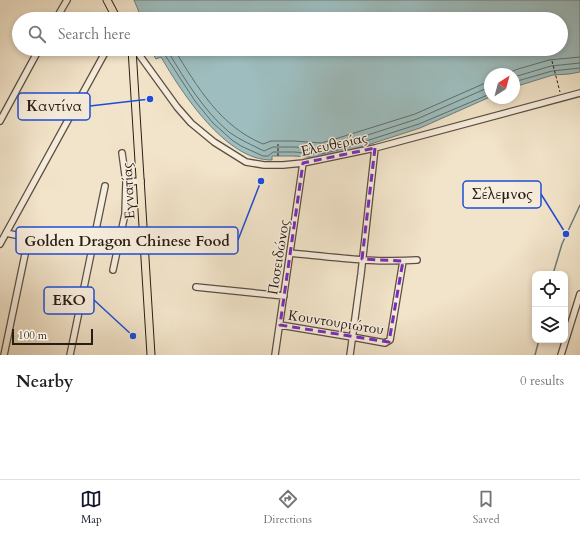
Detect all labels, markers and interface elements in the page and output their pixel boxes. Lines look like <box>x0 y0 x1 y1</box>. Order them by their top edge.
search box <box>12 12 568 56</box>
icon: search <box>26 23 48 45</box>
text: Search here <box>58 24 131 44</box>
north arrow <box>484 68 520 104</box>
callout: Καντίνα <box>18 93 90 120</box>
text: Καντίνα <box>26 96 82 116</box>
street label: Ελευθερίας <box>299 128 369 161</box>
street label: Εγνατίας <box>118 162 139 220</box>
callout: Σέλεμνος <box>463 181 541 208</box>
text: Σέλεμνος <box>471 184 533 204</box>
street label: Ποσειδώνος <box>263 218 294 296</box>
callout: Golden Dragon Chinese Food <box>16 227 238 254</box>
text: Golden Dragon Chinese Food <box>24 231 230 251</box>
map controls <box>532 271 568 343</box>
button: locate <box>532 271 568 307</box>
callout: EKO <box>44 287 94 314</box>
text: EKO <box>52 290 86 310</box>
street label: Κουντουριώτου <box>287 306 385 339</box>
button: layers <box>532 307 568 343</box>
scale bar <box>12 327 93 346</box>
text: 100 m <box>18 328 47 343</box>
text: Nearby <box>16 370 73 393</box>
text: 0 results <box>520 372 564 390</box>
tab: Map <box>80 488 102 527</box>
tab: Directions <box>263 488 312 527</box>
tab: Saved <box>473 488 500 527</box>

